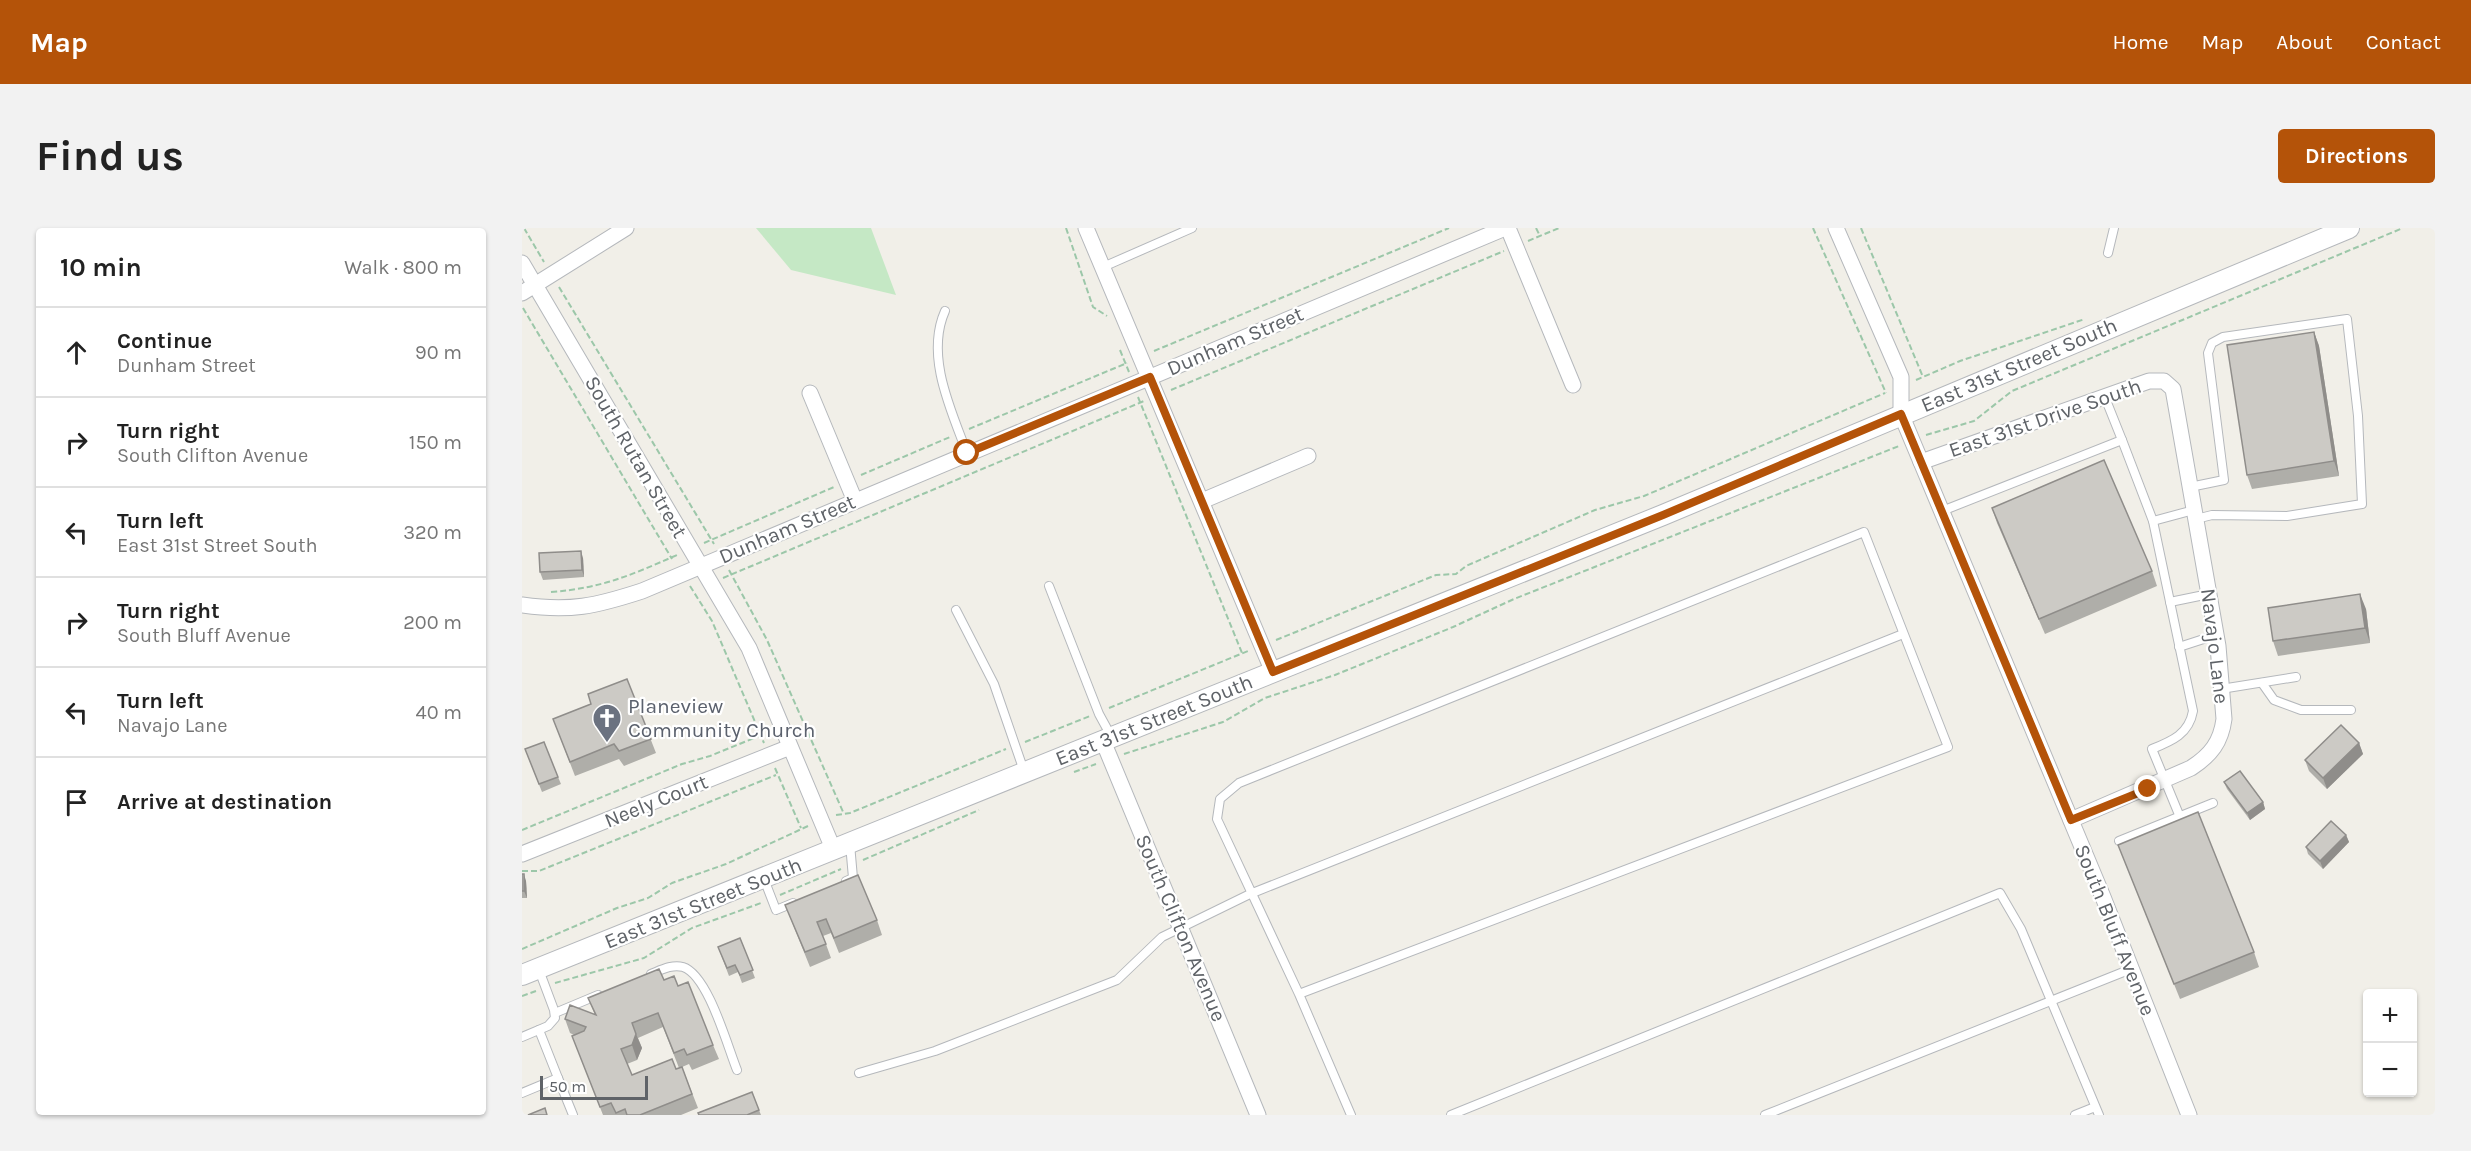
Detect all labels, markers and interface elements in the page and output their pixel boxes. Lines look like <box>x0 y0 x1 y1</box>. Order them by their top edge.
text: Map <box>30 26 88 59</box>
text: Home <box>2113 30 2169 54</box>
text: Map <box>2202 30 2243 54</box>
text: About <box>2276 30 2333 54</box>
text: Contact <box>2366 30 2441 54</box>
button: Directions <box>2278 129 2435 183</box>
text: Find us <box>36 131 184 181</box>
text: 10 min <box>60 252 142 283</box>
text: Walk · 800 m <box>344 256 462 279</box>
street label: Dunham Street <box>1163 301 1307 381</box>
street label: East 31st Street South <box>1917 313 2121 417</box>
text: Continue <box>117 328 212 354</box>
icon: ahead <box>60 336 93 369</box>
text: 90 m <box>415 341 462 364</box>
text: Dunham Street <box>117 354 256 377</box>
street label: South Rutan Street <box>580 372 692 542</box>
street label: East 31st Drive South <box>1946 374 2144 462</box>
text: Turn right <box>117 418 220 444</box>
icon: right <box>60 426 93 459</box>
text: 150 m <box>409 431 462 454</box>
route start <box>953 439 979 465</box>
text: South Clifton Avenue <box>117 444 308 467</box>
street label: Dunham Street <box>715 489 859 569</box>
text: Turn left <box>117 508 204 534</box>
icon: left <box>60 516 93 549</box>
text: 320 m <box>403 521 462 544</box>
text: East 31st Street South <box>117 534 318 557</box>
street label: Navajo Lane <box>2196 587 2234 705</box>
text: Turn right <box>117 598 220 624</box>
icon: right <box>60 606 93 639</box>
text: 200 m <box>403 611 462 634</box>
text: South Bluff Avenue <box>117 624 291 647</box>
street label: East 31st Street South <box>1052 669 1256 771</box>
text: Turn left <box>117 688 204 714</box>
place label: Planeview Community Church <box>628 694 815 742</box>
icon: left <box>60 696 93 729</box>
text: 40 m <box>416 701 462 724</box>
church icon: Planeview Community Church <box>591 702 623 744</box>
text: Navajo Lane <box>117 714 227 737</box>
street label: Neely Court <box>601 769 711 833</box>
route end <box>2134 775 2160 801</box>
icon: arrive <box>60 786 93 819</box>
text: Arrive at destination <box>117 789 332 815</box>
street label: South Clifton Avenue <box>1131 831 1231 1025</box>
street label: South Bluff Avenue <box>2070 841 2160 1019</box>
street label: East 31st Street South <box>601 852 805 954</box>
map controls <box>2363 989 2417 1097</box>
button: + <box>2363 989 2417 1043</box>
button: − <box>2363 1043 2417 1097</box>
scale bar <box>540 1073 648 1100</box>
text: 50 m <box>549 1077 586 1096</box>

